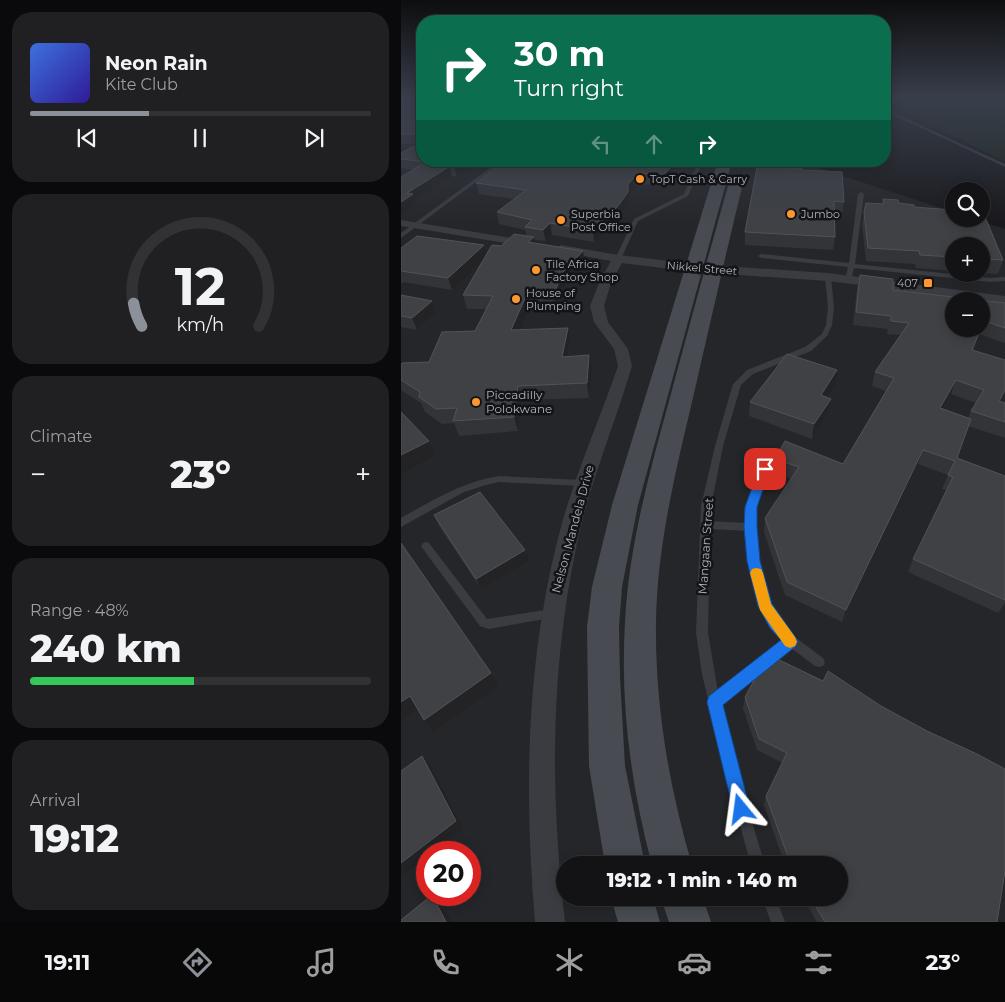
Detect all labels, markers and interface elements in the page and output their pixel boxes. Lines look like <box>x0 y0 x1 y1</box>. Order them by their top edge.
text: 30 m <box>514 32 605 75</box>
icon: right <box>431 35 496 100</box>
text: Neon Rain <box>105 52 208 75</box>
text: Kite Club <box>105 75 178 94</box>
text: Turn right <box>514 75 624 102</box>
icon: previous <box>73 124 101 152</box>
icon: pause <box>186 124 214 152</box>
icon: next <box>300 124 328 152</box>
icon: left <box>587 130 615 158</box>
icon: ahead <box>640 130 668 158</box>
icon: right <box>693 130 721 158</box>
place label: TopT Cash & Carry <box>650 172 747 186</box>
marker: TopT Cash & Carry <box>634 173 646 185</box>
map controls <box>945 182 990 337</box>
button: search <box>945 182 990 227</box>
place label: Superbia Post Office <box>571 207 631 234</box>
place label: Jumbo <box>800 207 840 221</box>
marker: Jumbo <box>785 208 797 220</box>
marker: Superbia Post Office <box>555 214 567 226</box>
button: + <box>945 237 990 282</box>
text: 12 <box>175 255 226 318</box>
place label: Tile Africa Factory Shop <box>546 257 618 284</box>
street label: Nikkel Street <box>666 258 738 278</box>
marker: Tile Africa Factory Shop <box>530 264 542 276</box>
place label: 407 <box>897 276 918 290</box>
marker: 407 <box>922 277 934 289</box>
place label: House of Plumping <box>526 286 581 313</box>
button: − <box>945 292 990 337</box>
marker: House of Plumping <box>510 293 522 305</box>
text: km/h <box>177 314 224 335</box>
place label: Piccadilly Polokwane <box>486 387 552 416</box>
marker: Piccadilly Polokwane <box>470 396 482 408</box>
text: Climate <box>30 427 92 446</box>
pin <box>744 448 786 490</box>
text: 23° <box>170 451 231 498</box>
icon: arrive <box>751 455 779 483</box>
text: − <box>30 457 46 491</box>
text: + <box>355 457 371 491</box>
street label: Nelson Mandela Drive <box>548 463 597 594</box>
street label: Mangaan Street <box>695 497 716 595</box>
text: Range · 48% <box>30 601 129 620</box>
text: 240 km <box>30 625 182 672</box>
position arrow <box>714 782 766 834</box>
text: Arrival <box>30 791 80 810</box>
text: 19:12 <box>30 815 119 862</box>
speed limit sign: 20 <box>416 841 481 906</box>
text: 19:12 · 1 min · 140 m <box>607 869 797 892</box>
icon: directions <box>180 945 215 980</box>
icon: music <box>304 945 339 980</box>
icon: phone <box>428 945 463 980</box>
icon: climate <box>552 945 587 980</box>
icon: car <box>677 945 712 980</box>
icon: filters <box>801 945 836 980</box>
text: 19:11 <box>45 949 90 976</box>
text: 23° <box>925 949 960 976</box>

